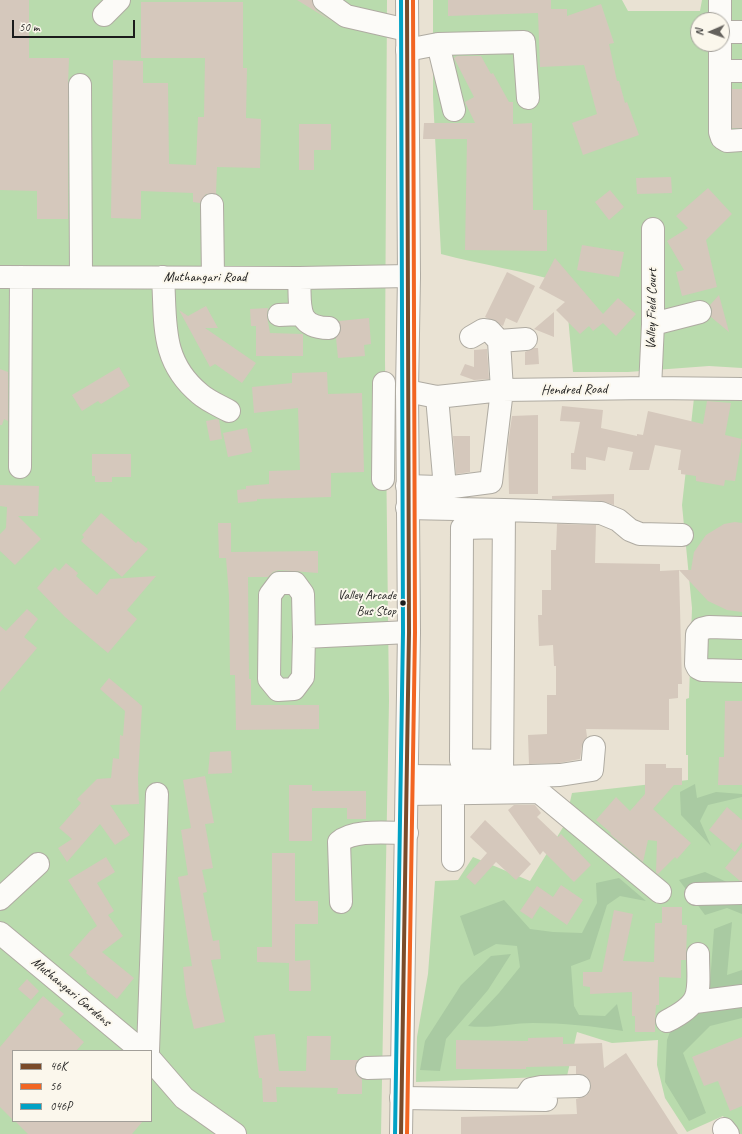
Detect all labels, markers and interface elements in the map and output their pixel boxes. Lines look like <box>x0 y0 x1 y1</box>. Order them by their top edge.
scale bar <box>14 12 137 38</box>
north arrow <box>690 12 730 52</box>
text: 50 m <box>19 19 39 35</box>
text: N <box>692 29 706 36</box>
street label: Valley Field Court <box>643 268 661 350</box>
street label: Muthangari Road <box>163 269 247 285</box>
street label: Hendred Road <box>541 381 607 399</box>
place label: Valley Arcade Bus Stop <box>338 588 396 619</box>
marker: Valley Arcade Bus Stop <box>398 598 408 608</box>
street label: Muthangari Gardens <box>28 954 114 1030</box>
legend <box>12 1050 152 1122</box>
text: 46K <box>50 1058 67 1074</box>
text: 56 <box>50 1078 61 1094</box>
text: 046P <box>50 1098 72 1114</box>

